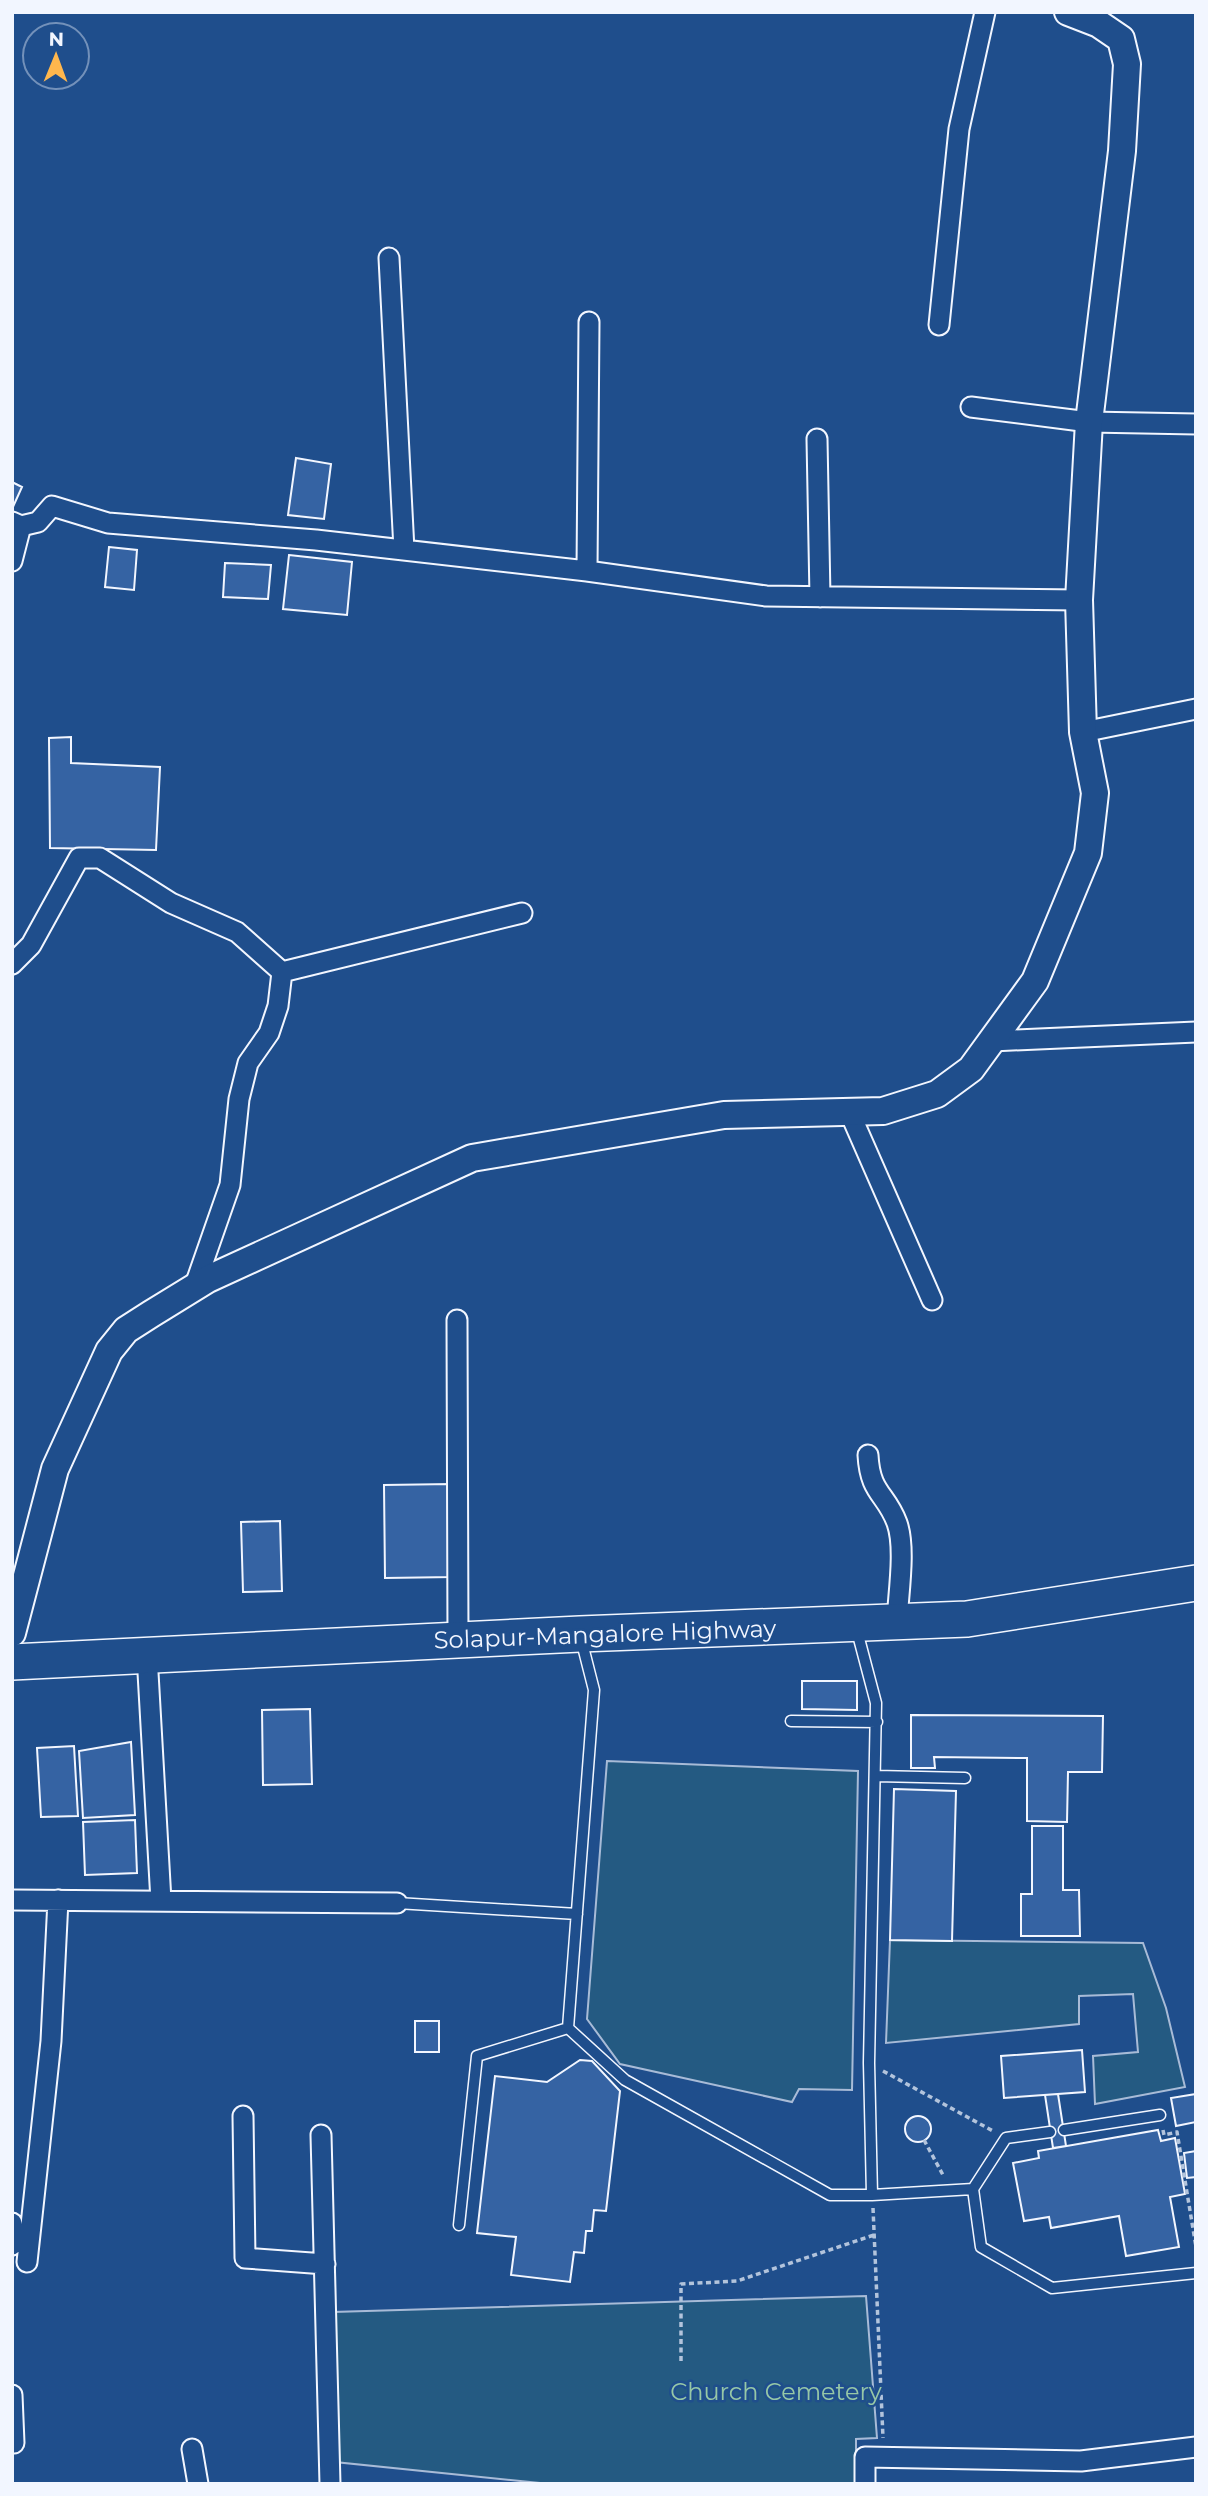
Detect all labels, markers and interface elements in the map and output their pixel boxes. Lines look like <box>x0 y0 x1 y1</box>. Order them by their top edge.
north arrow <box>21 21 91 91</box>
text: N <box>48 28 64 51</box>
street label: Solapur-Mangalore Highway <box>433 1614 777 1654</box>
park label: Church Cemetery <box>670 2377 882 2406</box>

